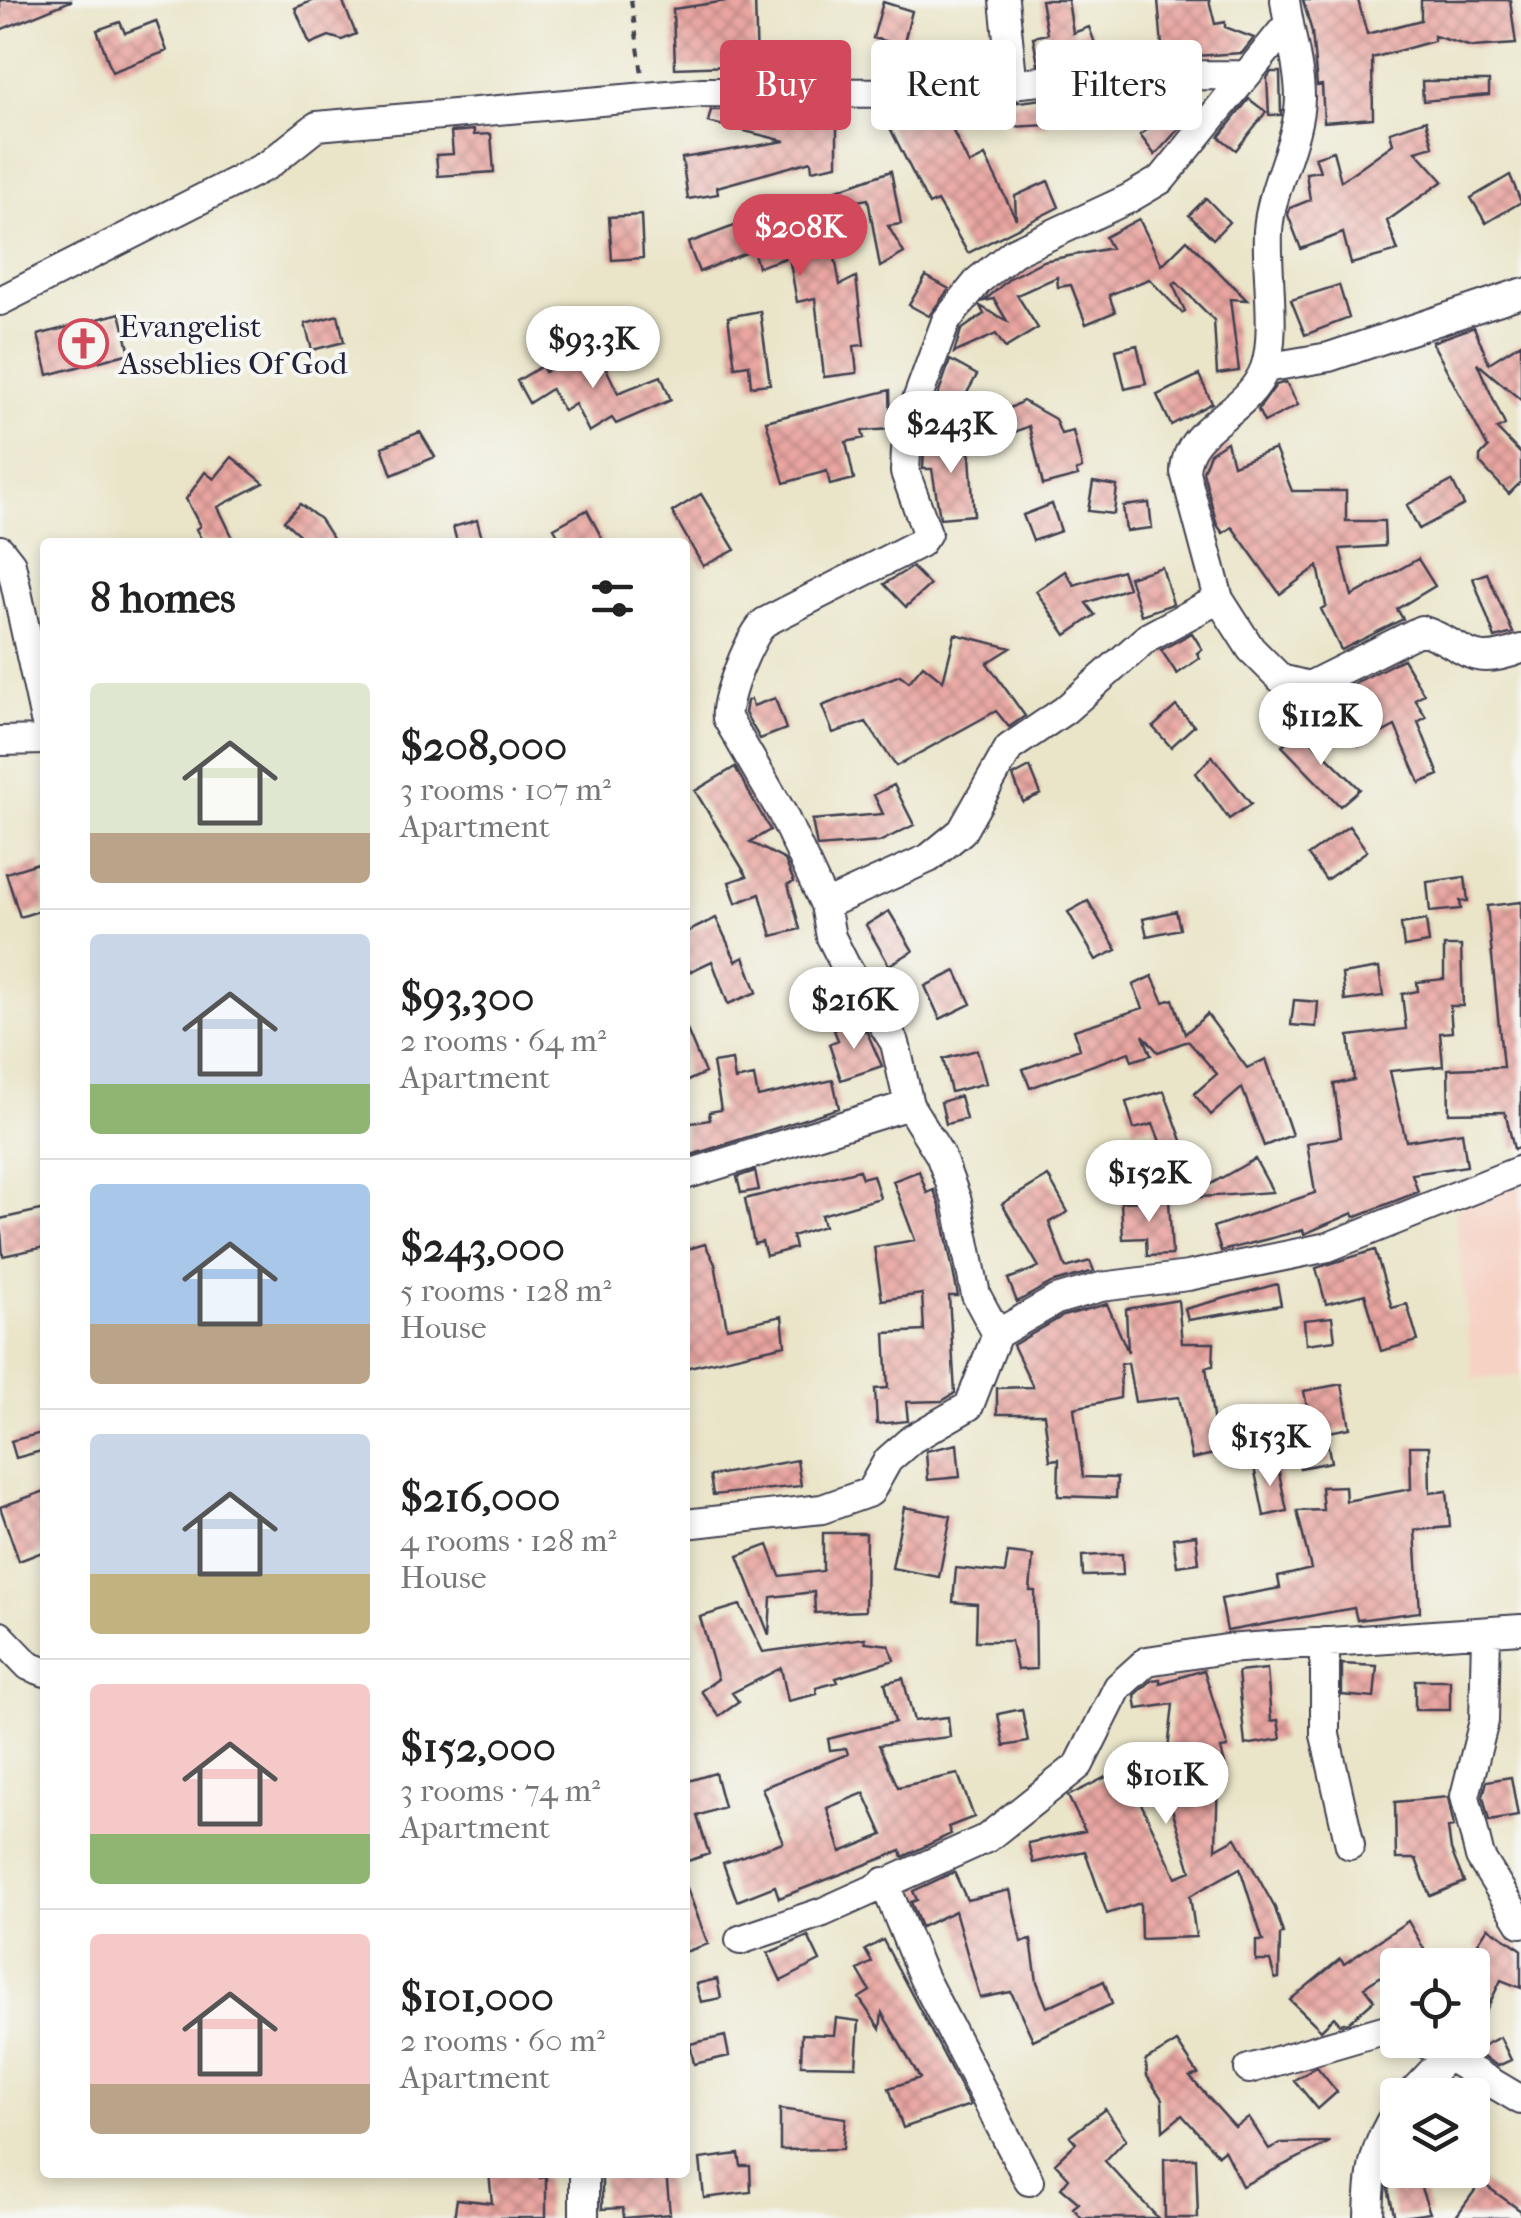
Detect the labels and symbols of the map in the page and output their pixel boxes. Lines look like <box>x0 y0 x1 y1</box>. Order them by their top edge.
pin: $208K <box>730 194 870 279</box>
pin: $93.3K <box>512 306 674 391</box>
place label: Evangelist Asseblies Of God <box>117 308 348 382</box>
church icon: Evangelist Asseblies Of God <box>58 318 110 370</box>
pin: $243K <box>881 391 1021 476</box>
pin: $112K <box>1251 683 1391 768</box>
pin: $216K <box>784 967 924 1052</box>
pin: $152K <box>1079 1140 1219 1225</box>
pin: $153K <box>1200 1404 1340 1489</box>
pin: $101K <box>1096 1742 1236 1827</box>

